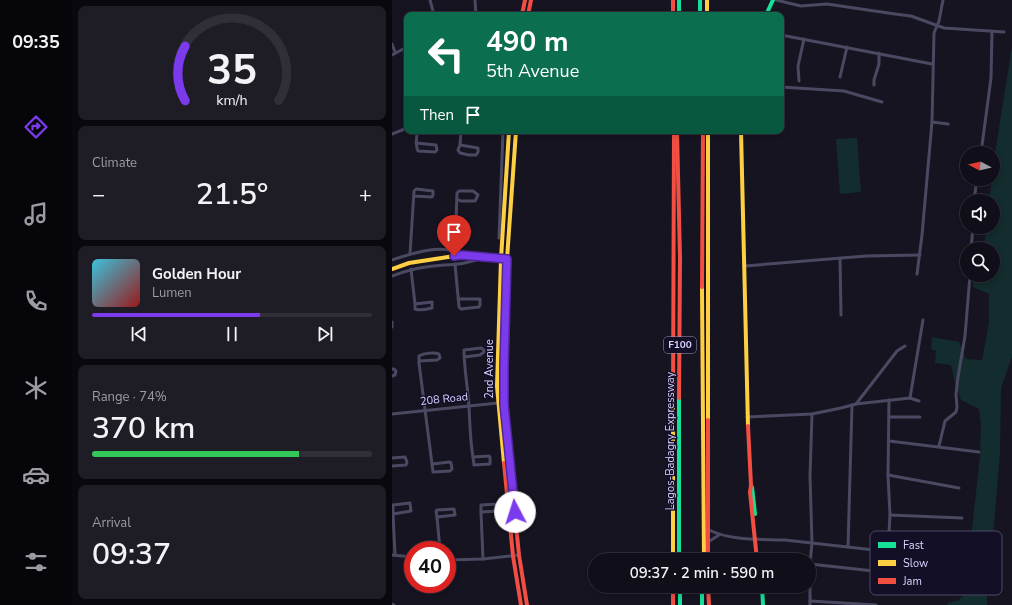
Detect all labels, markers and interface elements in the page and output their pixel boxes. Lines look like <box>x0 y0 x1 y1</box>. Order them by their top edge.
text: 490 m <box>486 23 569 61</box>
icon: left <box>420 28 472 80</box>
text: 09:35 <box>12 30 60 54</box>
text: 35 <box>207 42 257 99</box>
text: 5th Avenue <box>486 59 579 83</box>
text: km/h <box>216 90 248 109</box>
icon: arrive <box>462 104 484 126</box>
text: Then <box>420 105 454 125</box>
icon: directions <box>22 113 50 141</box>
north arrow <box>960 146 1000 186</box>
map controls <box>960 146 1000 282</box>
text: Climate <box>92 154 137 172</box>
text: 21.5° <box>196 174 268 215</box>
text: − <box>92 180 105 210</box>
text: + <box>359 180 372 210</box>
button: sound <box>960 194 1000 234</box>
icon: music <box>22 200 50 228</box>
pin <box>437 215 471 256</box>
icon: arrive <box>443 221 465 243</box>
button: search <box>960 242 1000 282</box>
text: Golden Hour <box>152 264 241 284</box>
text: Lumen <box>152 284 192 302</box>
icon: phone <box>22 287 50 315</box>
icon: previous <box>128 323 150 345</box>
icon: pause <box>221 323 243 345</box>
icon: next <box>314 323 336 345</box>
road number: F100 <box>664 337 696 353</box>
street label: 2nd Avenue <box>482 339 497 399</box>
street label: Lagos-Badagry Expressway <box>663 371 678 510</box>
icon: climate <box>22 374 50 402</box>
text: Range · 74% <box>92 388 167 406</box>
street label: 208 Road <box>419 389 469 409</box>
text: 370 km <box>92 408 195 449</box>
icon: car <box>22 461 50 489</box>
position arrow <box>494 491 536 533</box>
text: Arrival <box>92 514 131 532</box>
legend <box>870 531 1002 595</box>
text: 09:37 <box>92 534 171 575</box>
text: Fast <box>903 538 924 553</box>
speed limit sign: 40 <box>404 541 456 593</box>
icon: filters <box>22 548 50 576</box>
text: Slow <box>903 556 928 571</box>
text: 09:37 · 2 min · 590 m <box>630 563 774 583</box>
text: Jam <box>902 574 922 589</box>

